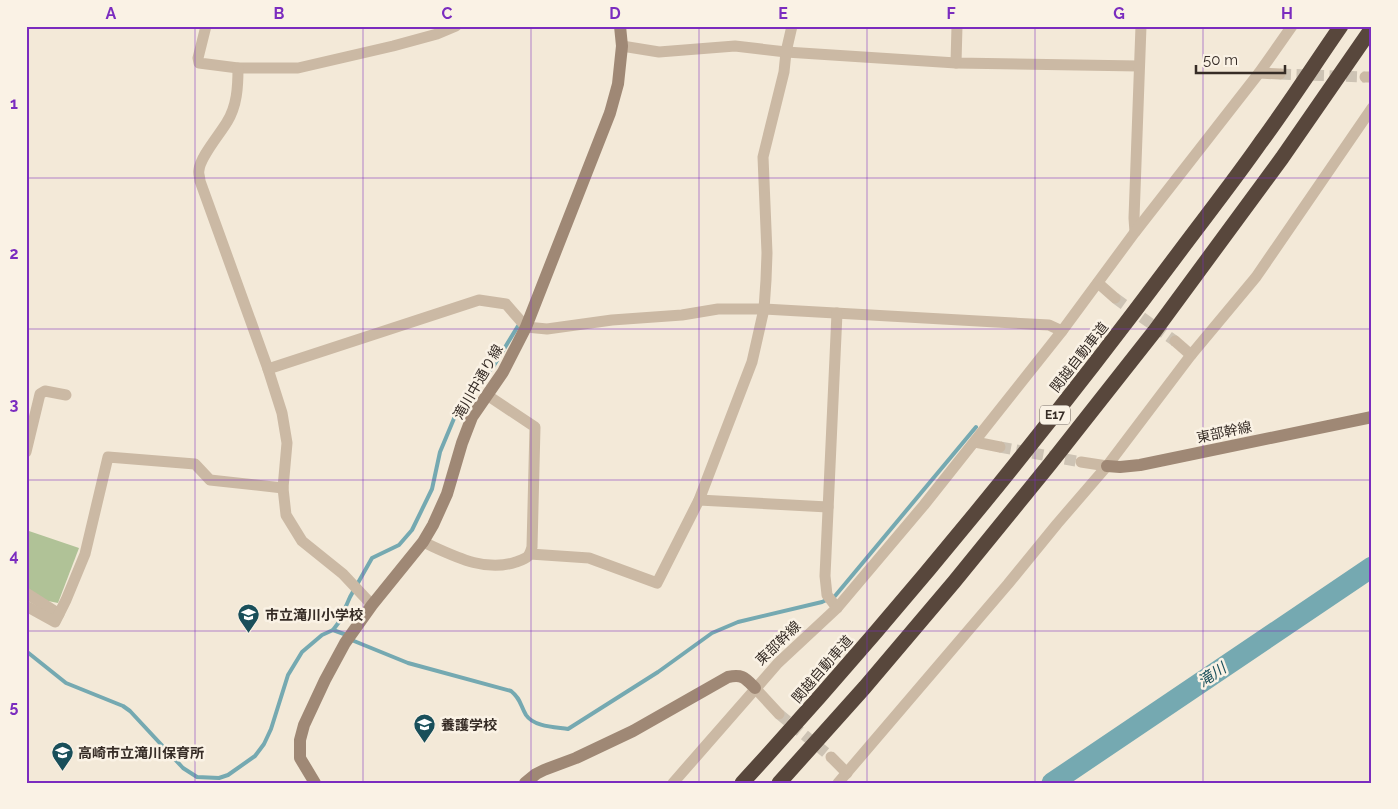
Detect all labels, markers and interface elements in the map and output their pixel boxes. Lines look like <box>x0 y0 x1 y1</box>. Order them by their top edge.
text: A <box>106 4 117 23</box>
text: B <box>274 4 285 23</box>
text: C <box>442 4 453 23</box>
text: D <box>609 4 621 23</box>
text: E <box>778 4 788 23</box>
text: F <box>946 4 956 23</box>
text: G <box>1113 4 1125 23</box>
text: H <box>1281 4 1293 23</box>
scale bar <box>1196 42 1284 74</box>
text: 50 m <box>1203 51 1238 69</box>
text: 1 <box>10 94 18 113</box>
text: 2 <box>9 244 19 263</box>
street label: 関越自動車道 <box>1047 319 1111 395</box>
street label: 滝川中通り線 <box>450 342 506 422</box>
text: 3 <box>10 395 19 414</box>
road number: E17 <box>1040 406 1070 424</box>
street label: 東部幹線 <box>1195 418 1253 446</box>
text: 4 <box>9 546 19 565</box>
school or university icon: 市立滝川小学校 <box>237 603 261 634</box>
place label: 市立滝川小学校 <box>265 607 363 623</box>
street label: 東部幹線 <box>752 618 804 668</box>
street label: 関越自動車道 <box>788 632 856 706</box>
water label: 滝川 <box>1195 658 1231 691</box>
text: 5 <box>10 697 19 716</box>
school or university icon: 養護学校 <box>413 713 437 744</box>
place label: 養護学校 <box>441 717 497 733</box>
school or university icon: 高崎市立滝川保育所 <box>50 741 74 772</box>
place label: 高崎市立滝川保育所 <box>78 745 204 761</box>

